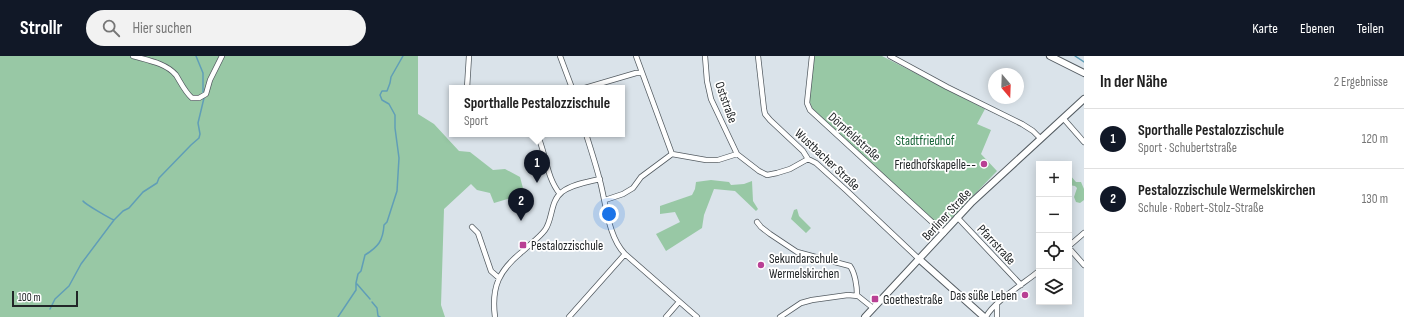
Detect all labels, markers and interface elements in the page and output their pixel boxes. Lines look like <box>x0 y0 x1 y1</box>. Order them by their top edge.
search box <box>86 10 366 46</box>
text: Strollr <box>20 17 62 40</box>
icon: search <box>100 17 122 39</box>
text: Hier suchen <box>132 19 192 38</box>
text: Karte <box>1252 20 1278 37</box>
text: Ebenen <box>1300 20 1335 37</box>
text: Teilen <box>1357 20 1384 37</box>
north arrow <box>988 68 1024 104</box>
text: In der Nähe <box>1100 72 1167 92</box>
text: 2 Ergebnisse <box>1334 74 1388 90</box>
street label: Oststraße <box>711 79 741 125</box>
popup <box>449 85 625 137</box>
text: Sporthalle Pestalozzischule <box>464 94 610 113</box>
street label: Dörpfeldstraße <box>825 109 884 165</box>
text: Sport <box>464 113 488 129</box>
text: Sporthalle Pestalozzischule <box>1138 121 1284 140</box>
street label: Wustbacher Straße <box>791 125 863 194</box>
text: 1 <box>1110 131 1116 147</box>
text: 120 m <box>1362 131 1388 147</box>
park label: Stadtfriedhof <box>895 133 955 149</box>
text: Sport · Schubertstraße <box>1138 140 1237 156</box>
pin: 1 <box>524 150 550 183</box>
place label: Friedhofskapelle-- <box>894 157 976 173</box>
marker: Friedhofskapelle-- <box>979 159 989 169</box>
map controls <box>1036 161 1072 305</box>
button: + <box>1036 161 1072 197</box>
text: Pestalozzischule Wermelskirchen <box>1138 181 1315 200</box>
street label: Berliner Straße <box>919 185 975 244</box>
pin: 2 <box>508 188 534 221</box>
text: 2 <box>1110 191 1116 207</box>
text: 130 m <box>1362 191 1388 207</box>
button: − <box>1036 197 1072 233</box>
text: Schule · Robert-Stolz-Straße <box>1138 200 1264 216</box>
your location <box>599 204 619 224</box>
street label: Pfarrstraße <box>974 221 1019 268</box>
button: locate <box>1036 233 1072 269</box>
place label: Pestalozzischule <box>531 238 603 254</box>
marker: Pestalozzischule <box>518 240 528 250</box>
place label: Sekundarschule Wermelskirchen <box>769 251 839 282</box>
marker: Sekundarschule Wermelskirchen <box>756 260 766 270</box>
button: layers <box>1036 269 1072 305</box>
place label: Das süße Leben <box>950 288 1017 304</box>
scale bar <box>12 289 78 308</box>
marker: Das süße Leben <box>1020 290 1030 300</box>
text: 100 m <box>18 291 40 304</box>
place label: Goethestraße <box>883 292 943 308</box>
marker: Goethestraße <box>870 294 880 304</box>

